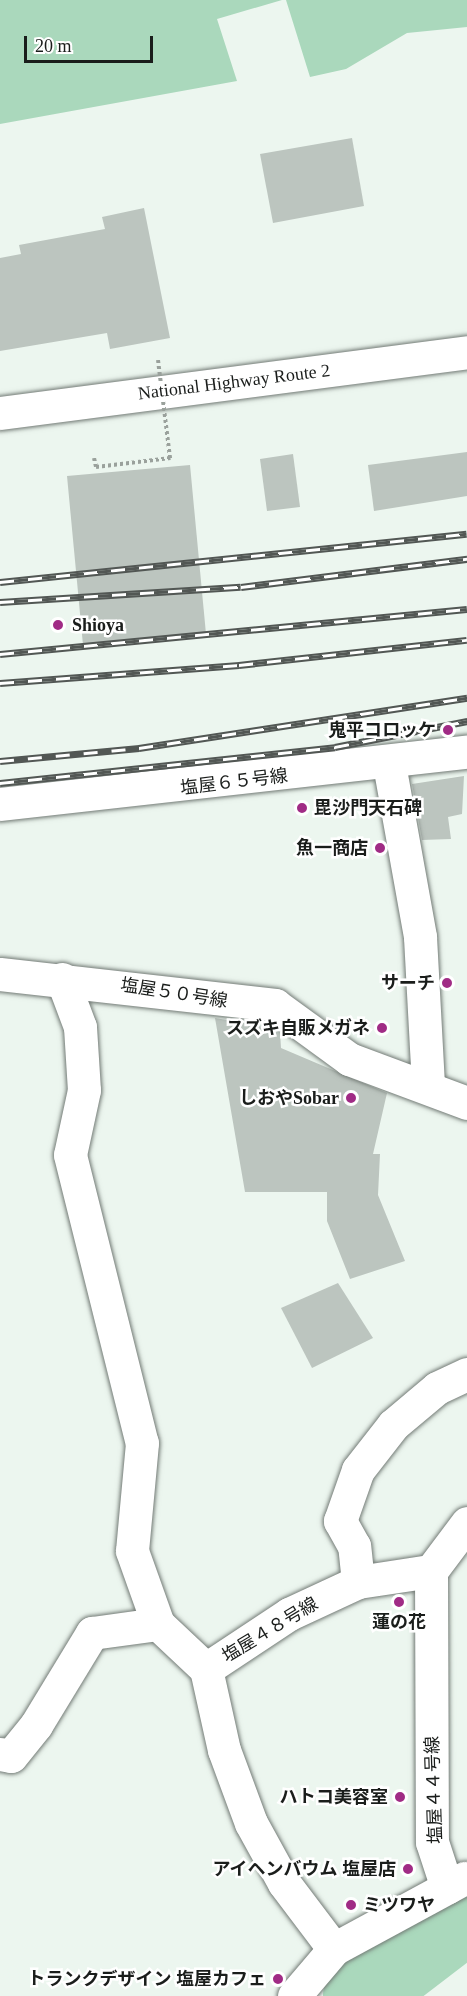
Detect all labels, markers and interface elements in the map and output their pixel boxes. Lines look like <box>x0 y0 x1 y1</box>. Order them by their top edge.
scale bar <box>27 24 156 62</box>
text: 20 m <box>35 36 72 56</box>
street label: National Highway Route 2 <box>137 359 331 405</box>
place label: Shioya <box>72 614 124 636</box>
marker: Shioya <box>49 616 67 634</box>
place label: 鬼平コロッケ <box>328 719 436 741</box>
marker: 鬼平コロッケ <box>441 723 455 737</box>
street label: 塩屋６５号線 <box>179 765 289 799</box>
place label: 毘沙門天石碑 <box>314 797 422 819</box>
marker: 毘沙門天石碑 <box>295 801 309 815</box>
place label: 魚一商店 <box>296 837 368 859</box>
marker: 魚一商店 <box>373 841 387 855</box>
place label: サーチ <box>381 972 435 994</box>
street label: 塩屋５０号線 <box>119 974 229 1012</box>
marker: サーチ <box>440 976 454 990</box>
place label: スズキ自販メガネ <box>226 1017 370 1039</box>
marker: スズキ自販メガネ <box>375 1021 389 1035</box>
place label: しおやSobar <box>239 1087 339 1109</box>
marker: しおやSobar <box>344 1091 358 1105</box>
street label: 塩屋４８号線 <box>218 1593 322 1667</box>
marker: 蓮の花 <box>392 1595 406 1609</box>
place label: 蓮の花 <box>372 1611 426 1633</box>
street label: 塩屋４４号線 <box>421 1736 447 1844</box>
place label: ハトコ美容室 <box>280 1786 388 1808</box>
marker: ハトコ美容室 <box>393 1790 407 1804</box>
place label: アイヘンバウム 塩屋店 <box>212 1858 396 1880</box>
marker: アイヘンバウム 塩屋店 <box>401 1862 415 1876</box>
place label: ミツワヤ <box>363 1894 435 1916</box>
marker: ミツワヤ <box>344 1898 358 1912</box>
place label: トランクデザイン 塩屋カフェ <box>28 1968 266 1990</box>
marker: トランクデザイン 塩屋カフェ <box>271 1972 285 1986</box>

